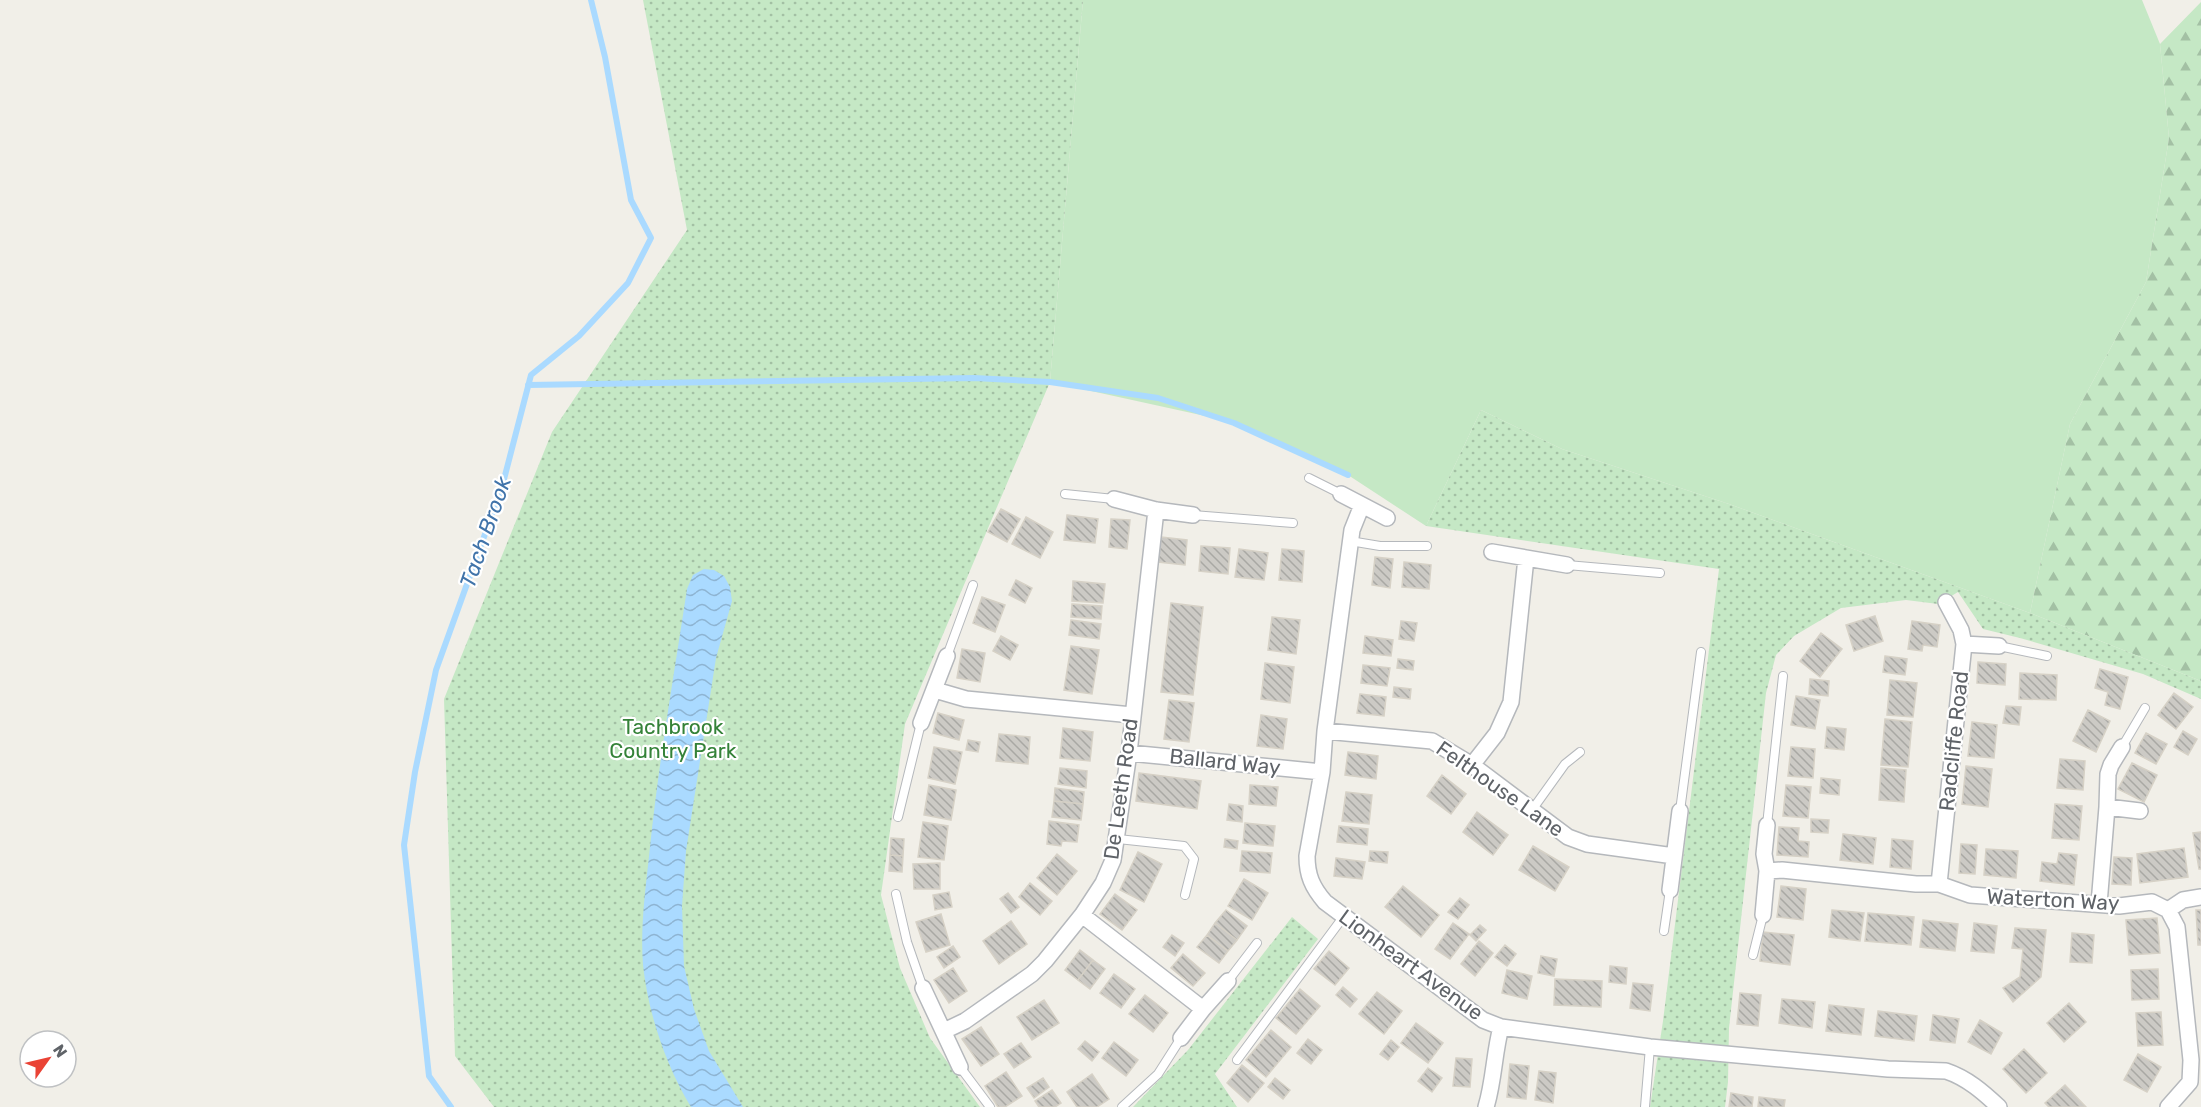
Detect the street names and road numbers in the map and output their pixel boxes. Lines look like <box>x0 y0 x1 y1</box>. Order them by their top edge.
street label: Radcliffe Road <box>1934 670 1973 812</box>
street label: De Leeth Road <box>1098 717 1143 861</box>
street label: Felthouse Lane <box>1432 735 1569 842</box>
street label: Ballard Way <box>1168 743 1282 780</box>
street label: Waterton Way <box>1986 884 2120 915</box>
street label: Lionheart Avenue <box>1334 904 1488 1025</box>

